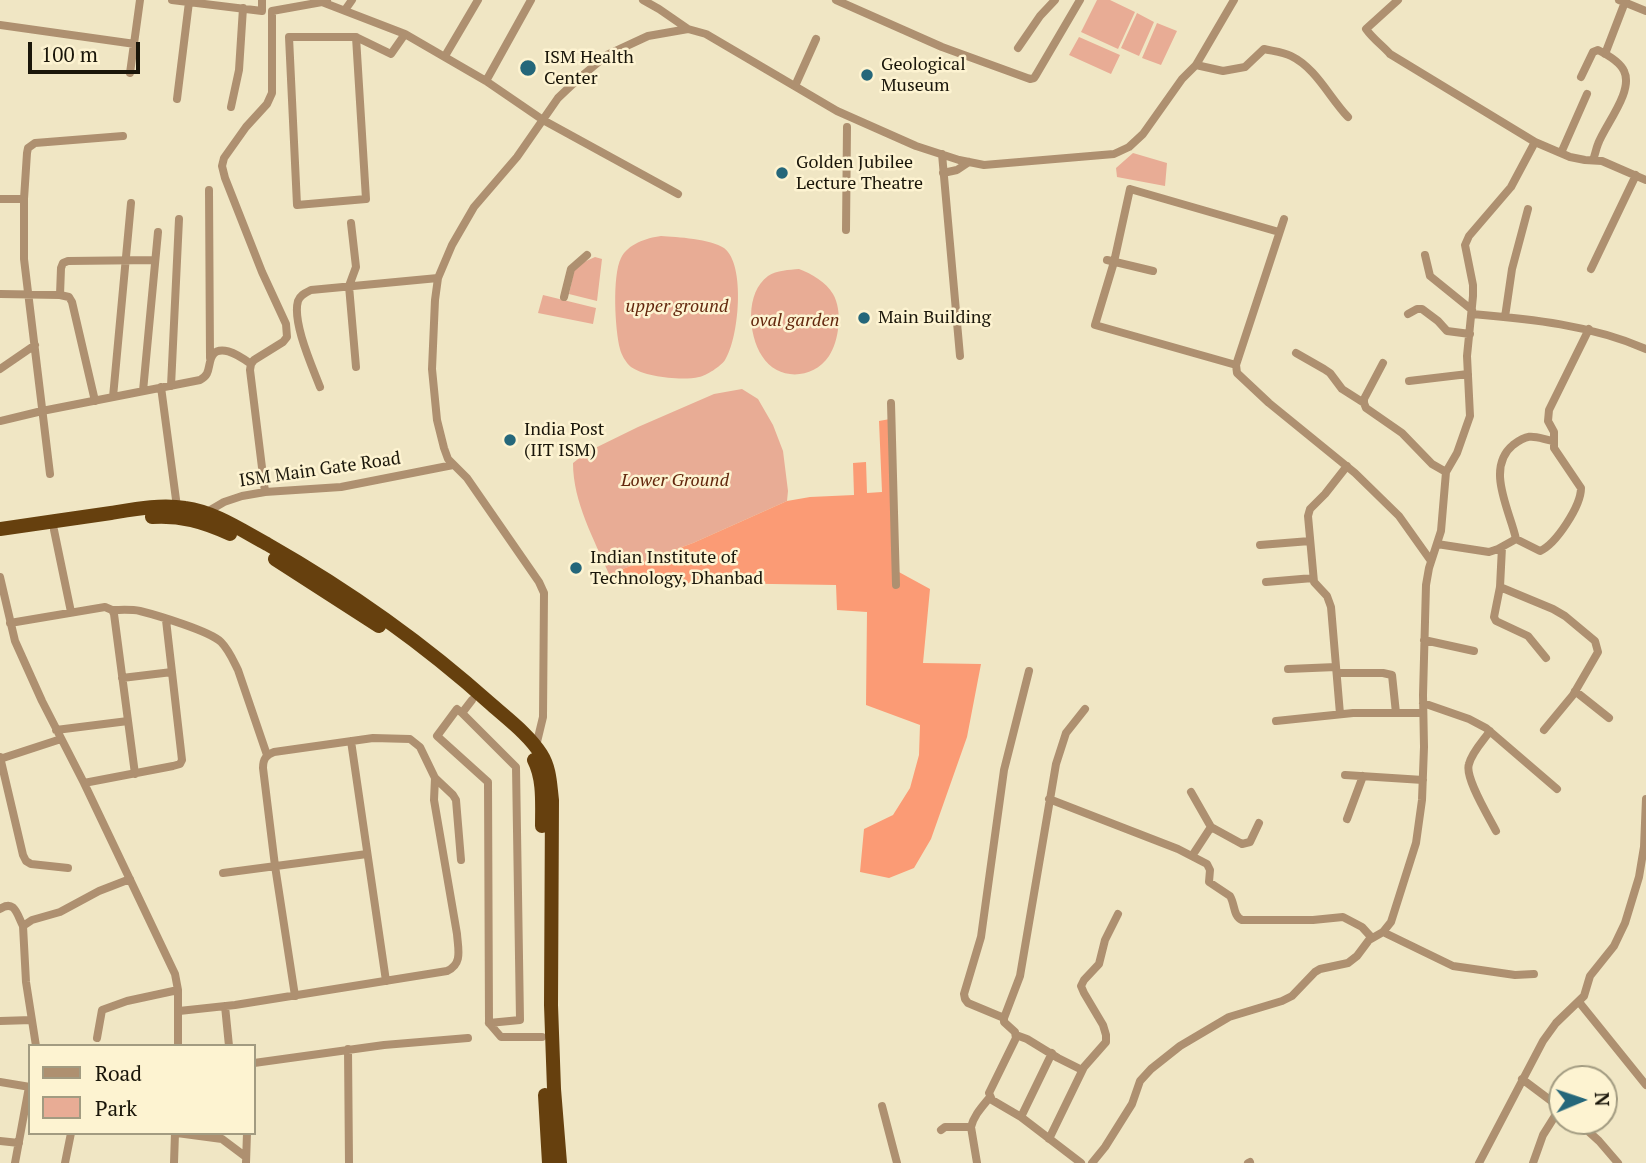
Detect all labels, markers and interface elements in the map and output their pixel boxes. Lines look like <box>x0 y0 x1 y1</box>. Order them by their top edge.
scale bar <box>32 28 144 72</box>
text: 100 m <box>41 40 98 68</box>
place label: ISM Health Center <box>544 47 634 90</box>
place label: Geological Museum <box>881 54 966 96</box>
marker: ISM Health Center <box>518 58 538 78</box>
marker: Geological Museum <box>859 67 875 83</box>
place label: Golden Jubilee Lecture Theatre <box>796 152 923 194</box>
marker: Golden Jubilee Lecture Theatre <box>774 165 790 181</box>
park label: upper ground <box>626 296 728 318</box>
place label: Main Building <box>878 307 991 329</box>
park label: oval garden <box>750 310 840 332</box>
marker: Main Building <box>856 310 872 326</box>
place label: India Post (IIT ISM) <box>524 419 605 462</box>
marker: India Post (IIT ISM) <box>502 432 518 448</box>
street label: ISM Main Gate Road <box>238 448 402 492</box>
park label: Lower Ground <box>621 470 729 492</box>
place label: Indian Institute of Technology, Dhanbad <box>590 547 763 590</box>
marker: Indian Institute of Technology, Dhanbad <box>568 560 584 576</box>
legend <box>28 1044 256 1135</box>
text: Road <box>95 1059 142 1087</box>
north arrow <box>1548 1065 1618 1135</box>
text: N <box>1590 1092 1615 1107</box>
text: Park <box>95 1094 137 1122</box>

